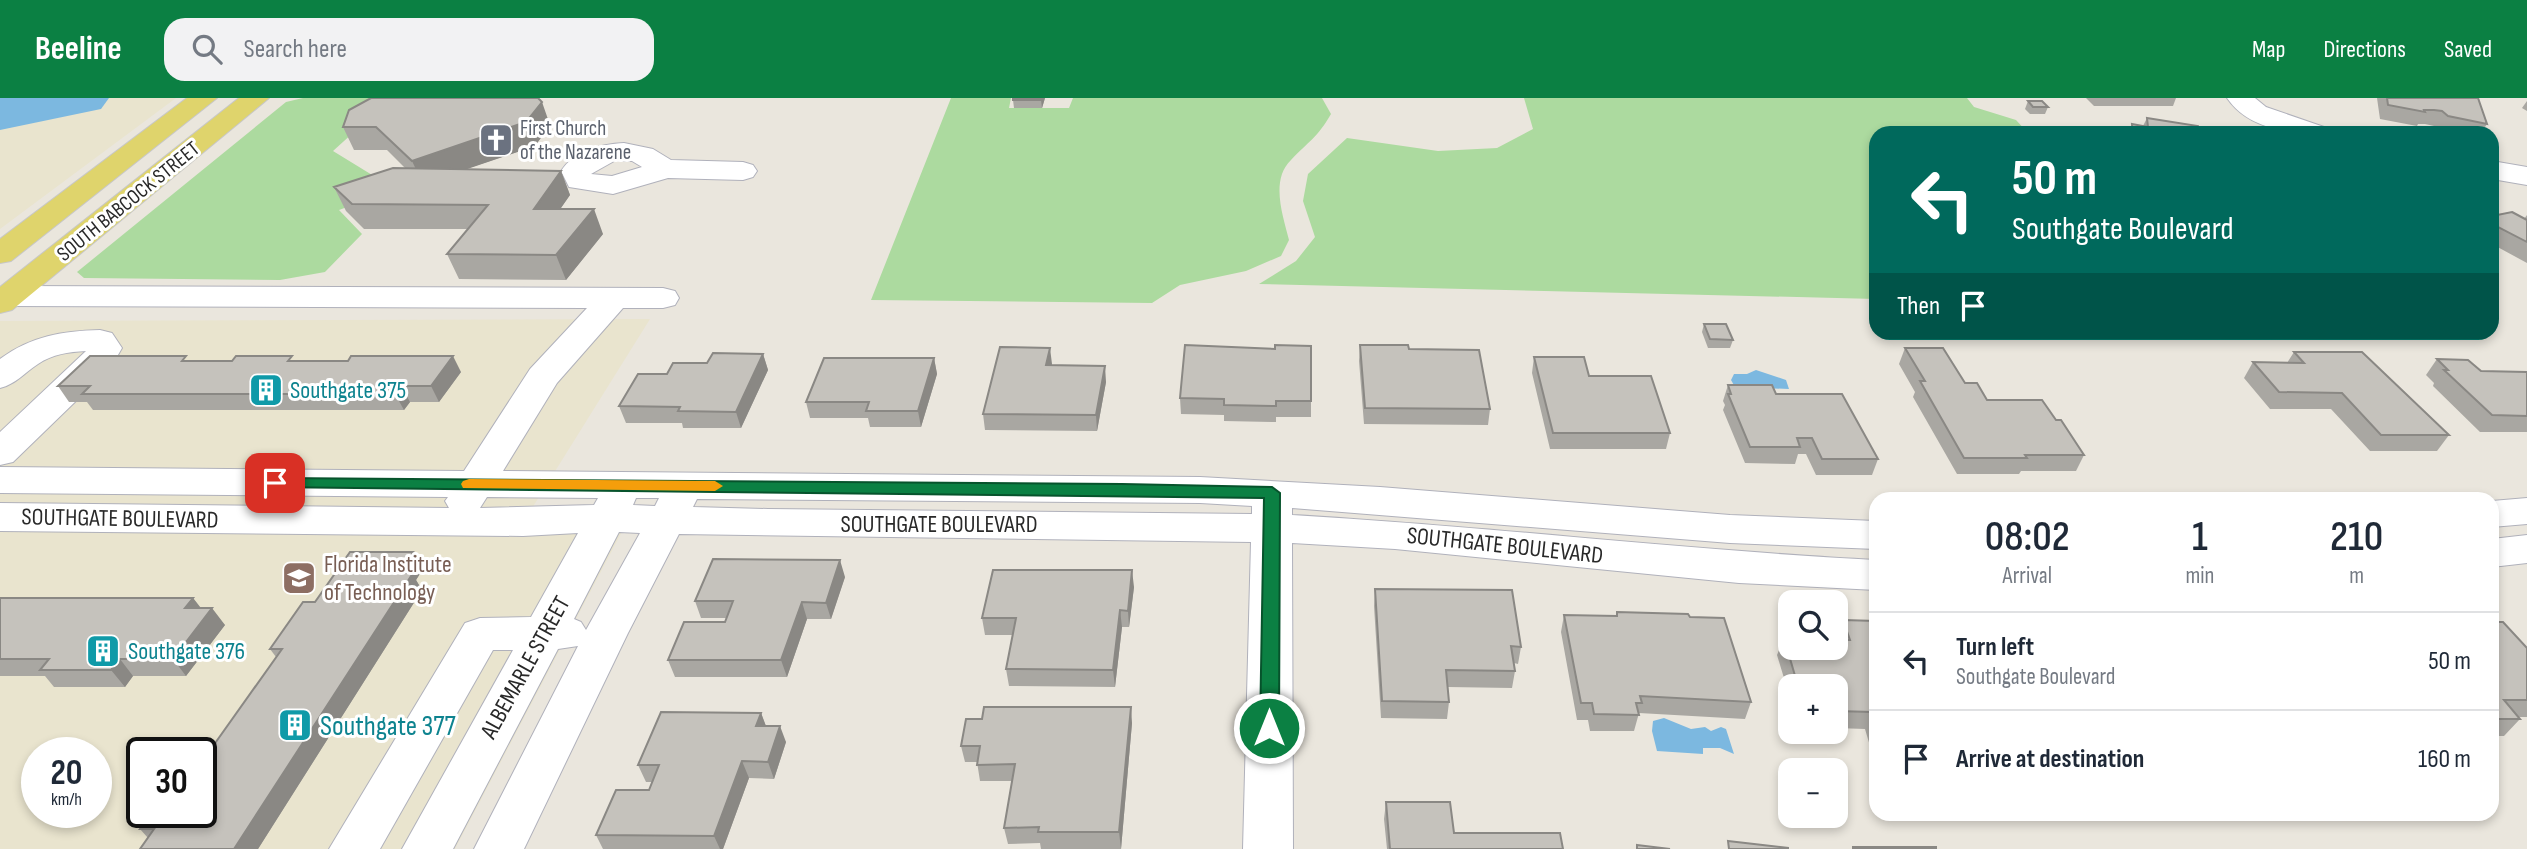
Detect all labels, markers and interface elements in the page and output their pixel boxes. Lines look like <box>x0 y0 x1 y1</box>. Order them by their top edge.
search box <box>164 18 654 81</box>
text: Beeline <box>35 29 122 69</box>
icon: search <box>188 30 226 68</box>
text: Search here <box>244 34 347 65</box>
text: Map <box>2252 35 2285 64</box>
text: Directions <box>2323 35 2406 64</box>
text: Saved <box>2444 35 2492 64</box>
place label: First Church of the Nazarene <box>520 116 631 165</box>
church icon: First Church of the Nazarene <box>477 121 515 159</box>
street label: SOUTH BABCOCK STREET <box>52 136 205 267</box>
text: 50 m <box>2012 150 2097 209</box>
icon: left <box>1897 154 1988 245</box>
text: Southgate Boulevard <box>2012 210 2234 249</box>
icon: arrive <box>1954 287 1992 325</box>
text: Then <box>1897 291 1940 322</box>
building icon: Southgate 375 <box>247 371 285 409</box>
place label: Southgate 375 <box>290 376 406 405</box>
pin <box>245 453 305 513</box>
icon: arrive <box>256 464 294 502</box>
street label: SOUTHGATE BOULEVARD <box>21 502 219 535</box>
street label: SOUTHGATE BOULEVARD <box>840 510 1038 539</box>
text: 08:02 <box>1985 512 2070 563</box>
text: 1 <box>2192 512 2208 563</box>
text: 210 <box>2330 512 2383 563</box>
street label: SOUTHGATE BOULEVARD <box>1405 521 1604 570</box>
place label: Florida Institute of Technology <box>324 550 452 607</box>
school or university icon: Florida Institute of Technology <box>280 559 318 597</box>
text: Arrival <box>2002 562 2052 590</box>
text: min <box>2185 562 2214 590</box>
text: m <box>2349 562 2364 590</box>
map controls <box>1778 590 1848 828</box>
button: search <box>1778 590 1848 660</box>
street label: ALBEMARLE STREET <box>474 591 577 744</box>
building icon: Southgate 376 <box>84 632 122 670</box>
text: Turn left <box>1956 632 2034 663</box>
place label: Southgate 376 <box>128 637 245 666</box>
icon: left <box>1897 642 1935 680</box>
text: 50 m <box>2428 646 2471 677</box>
text: Southgate Boulevard <box>1956 663 2115 691</box>
button: + <box>1778 674 1848 744</box>
position arrow <box>1232 691 1306 765</box>
building icon: Southgate 377 <box>276 706 314 744</box>
place label: Southgate 377 <box>320 710 456 743</box>
speed limit sign: 30 <box>126 737 217 828</box>
icon: arrive <box>1897 740 1935 778</box>
text: Arrive at destination <box>1956 744 2144 775</box>
text: 160 m <box>2418 744 2471 775</box>
text: 20 <box>51 752 83 795</box>
button: − <box>1778 758 1848 828</box>
text: km/h <box>51 789 82 810</box>

